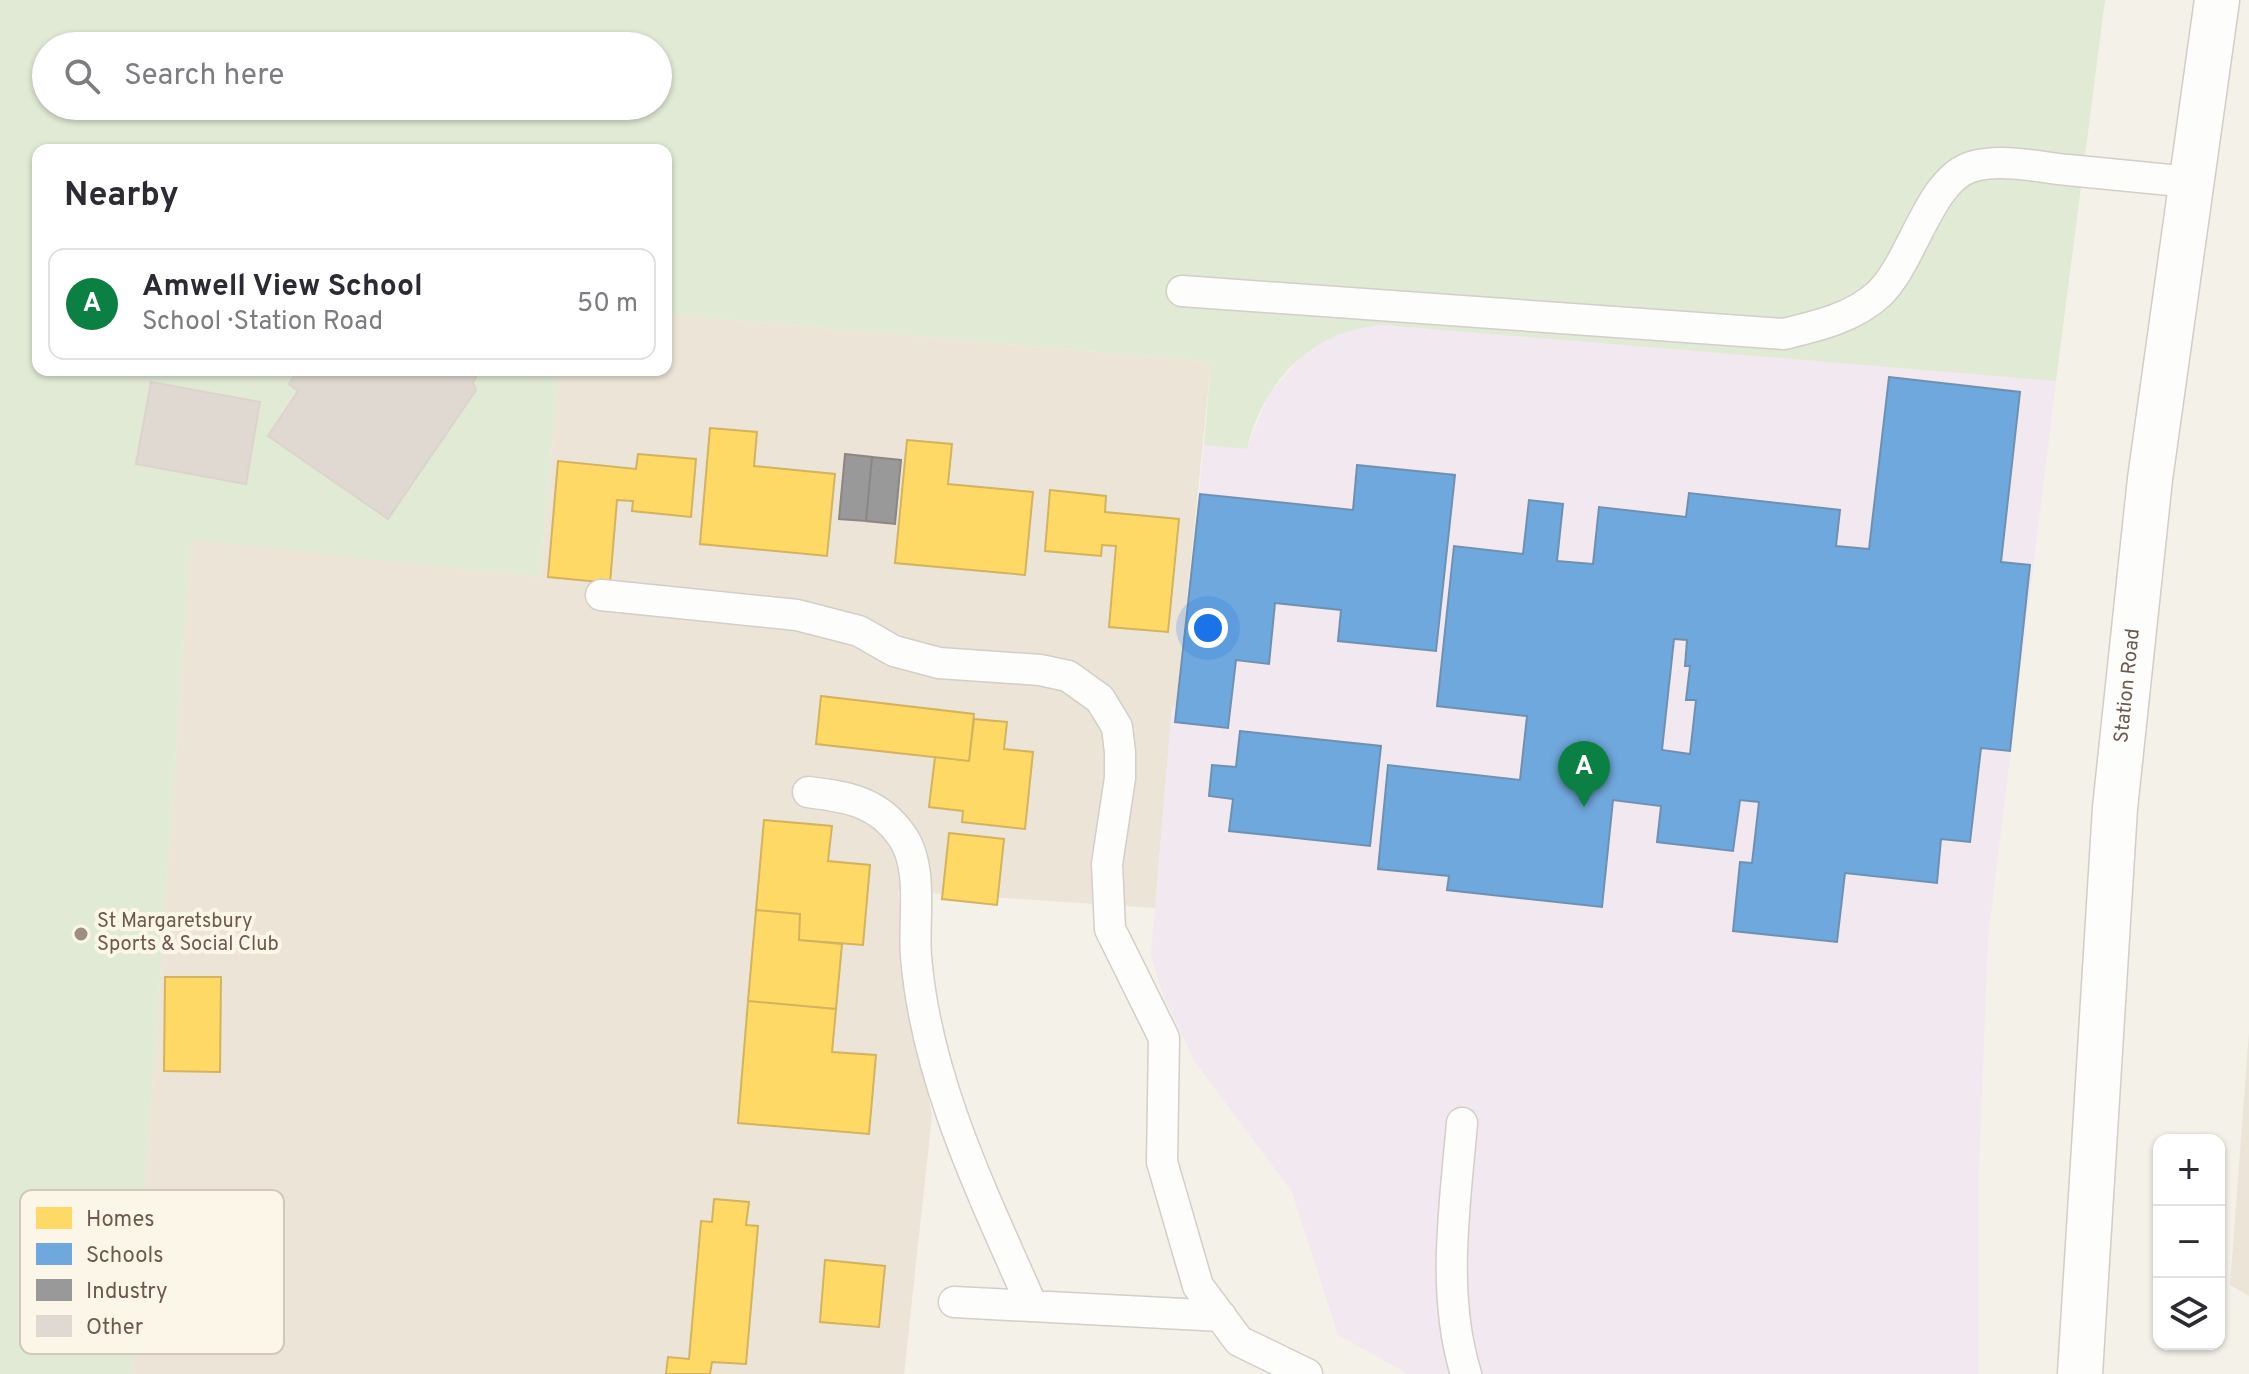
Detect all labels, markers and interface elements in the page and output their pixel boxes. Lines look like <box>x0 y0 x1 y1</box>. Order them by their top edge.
search box <box>32 32 672 120</box>
icon: search <box>60 54 104 98</box>
text: Search here <box>124 58 284 95</box>
text: Nearby <box>64 175 179 218</box>
text: Amwell View School <box>142 269 423 306</box>
text: A <box>83 288 101 321</box>
text: 50 m <box>577 288 638 321</box>
text: School · Station Road <box>142 306 383 339</box>
your location <box>1188 608 1228 648</box>
street label: Station Road <box>2109 627 2147 744</box>
pin: A <box>1558 741 1610 807</box>
place label: St Margaretsbury Sports & Social Club <box>97 909 279 958</box>
marker: St Margaretsbury Sports & Social Club <box>72 925 90 943</box>
map controls <box>2153 1134 2225 1350</box>
button: + <box>2153 1134 2225 1206</box>
legend <box>20 1190 284 1354</box>
button: − <box>2153 1206 2225 1278</box>
text: Homes <box>86 1207 155 1234</box>
text: Schools <box>86 1243 163 1270</box>
button: layers <box>2153 1278 2225 1350</box>
text: Industry <box>86 1279 168 1306</box>
text: Other <box>86 1315 144 1342</box>

